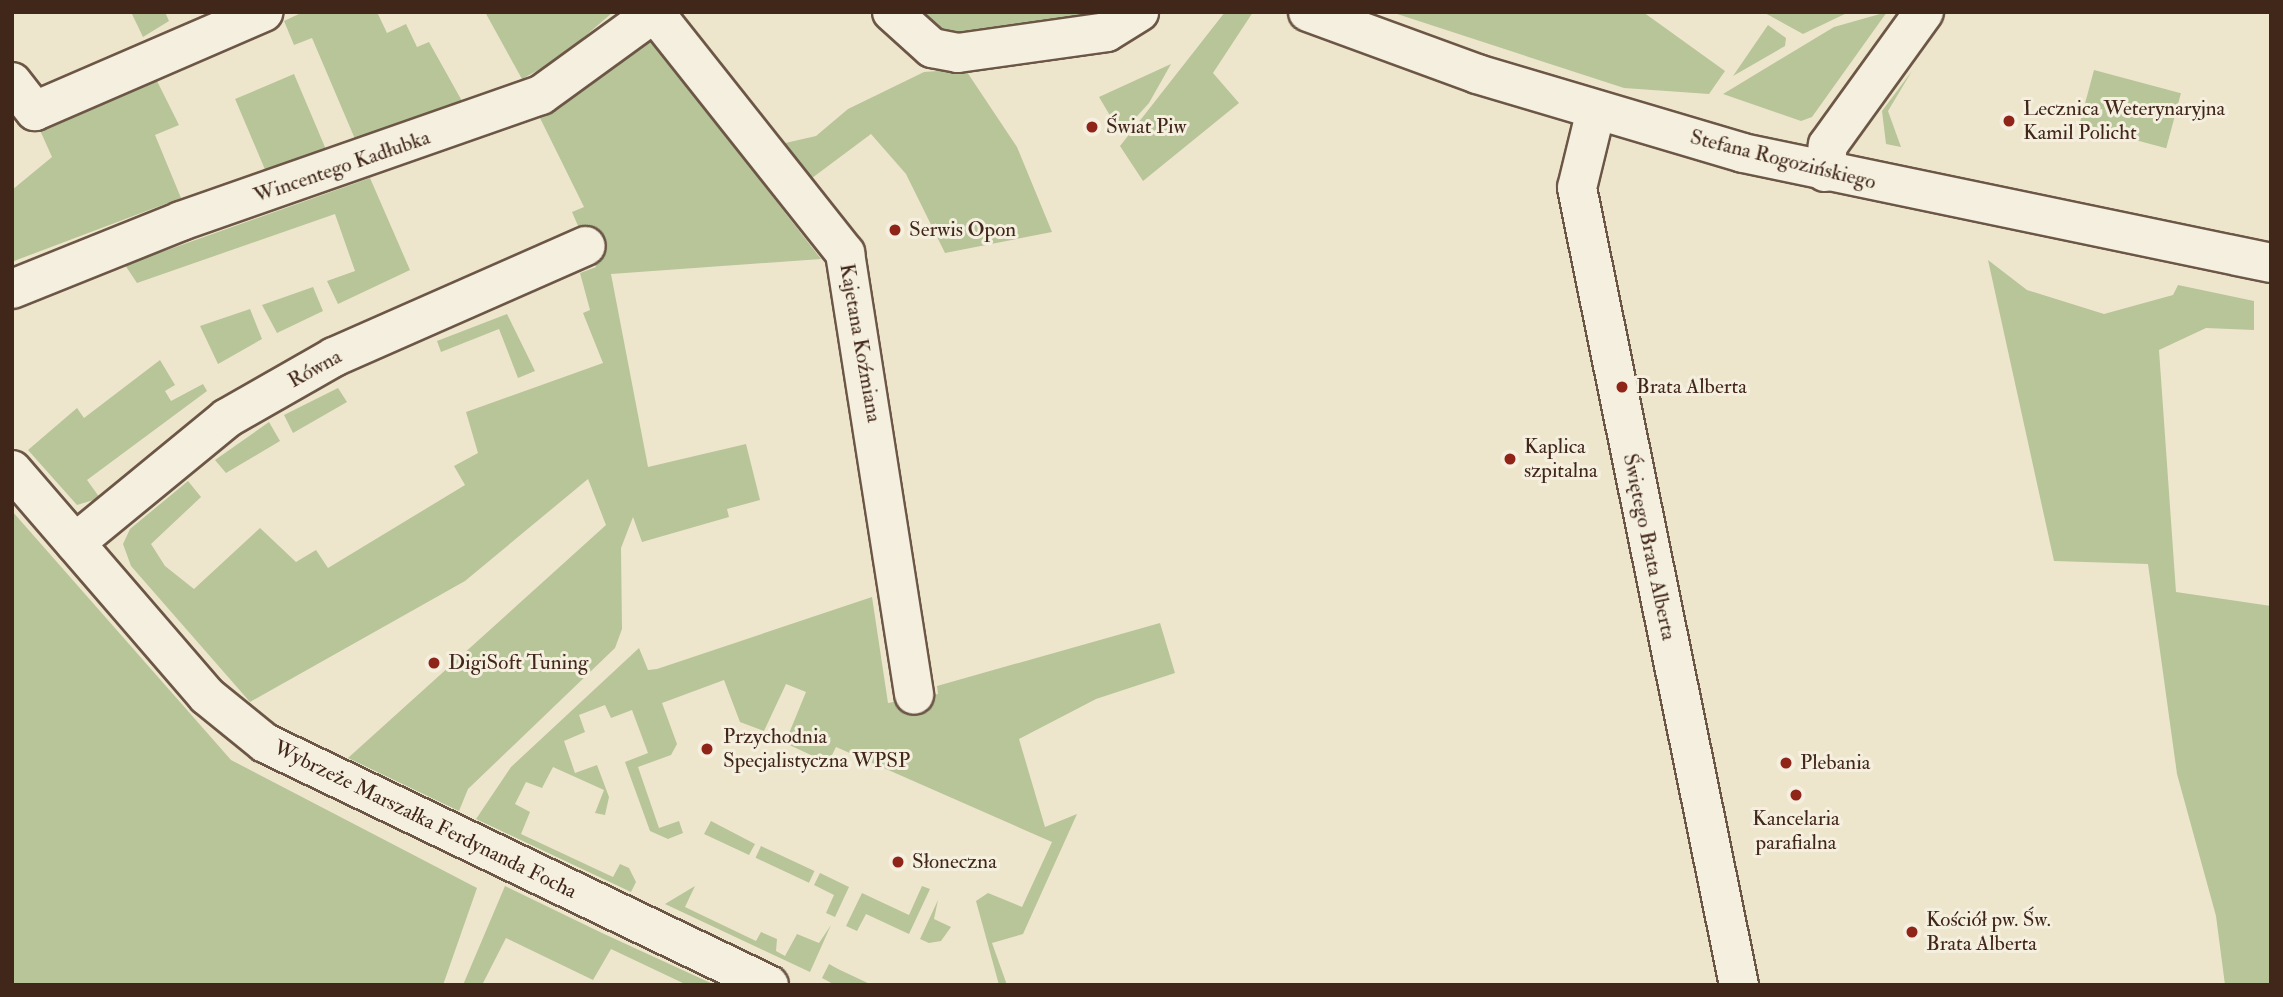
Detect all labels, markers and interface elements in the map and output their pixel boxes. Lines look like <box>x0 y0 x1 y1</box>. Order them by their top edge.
place label: Lecznica Weterynaryjna Kamil Policht <box>2023 96 2225 146</box>
marker: Lecznica Weterynaryjna Kamil Policht <box>2001 113 2017 129</box>
place label: Świat Piw <box>1106 114 1186 140</box>
marker: Świat Piw <box>1084 119 1100 135</box>
street label: Wincentego Kadłubka <box>251 125 433 209</box>
street label: Stefana Rogozińskiego <box>1688 125 1878 195</box>
place label: Serwis Opon <box>909 217 1016 243</box>
marker: Serwis Opon <box>887 222 903 238</box>
street label: Kajetana Koźmiana <box>834 262 886 424</box>
street label: Równa <box>284 344 346 394</box>
place label: Brata Alberta <box>1636 374 1747 400</box>
marker: Brata Alberta <box>1614 379 1630 395</box>
place label: Kaplica szpitalna <box>1524 434 1598 484</box>
marker: Kaplica szpitalna <box>1502 451 1518 467</box>
street label: Świętego Brata Alberta <box>1617 451 1681 643</box>
place label: DigiSoft Tuning <box>448 650 588 676</box>
marker: DigiSoft Tuning <box>426 655 442 671</box>
place label: Przychodnia Specjalistyczna WPSP <box>723 724 910 774</box>
street label: Wybrzeże Marszałka Ferdynanda Focha <box>269 735 581 905</box>
marker: Przychodnia Specjalistyczna WPSP <box>697 739 717 759</box>
place label: Plebania <box>1800 750 1870 776</box>
marker: Plebania <box>1778 755 1794 771</box>
marker: Kancelaria parafialna <box>1788 787 1804 803</box>
place label: Kancelaria parafialna <box>1752 806 1840 856</box>
place label: Słoneczna <box>912 849 997 875</box>
marker: Słoneczna <box>890 854 906 870</box>
place label: Kościół pw. Św. Brata Alberta <box>1926 907 2051 957</box>
marker: Kościół pw. Św. Brata Alberta <box>1904 924 1920 940</box>

